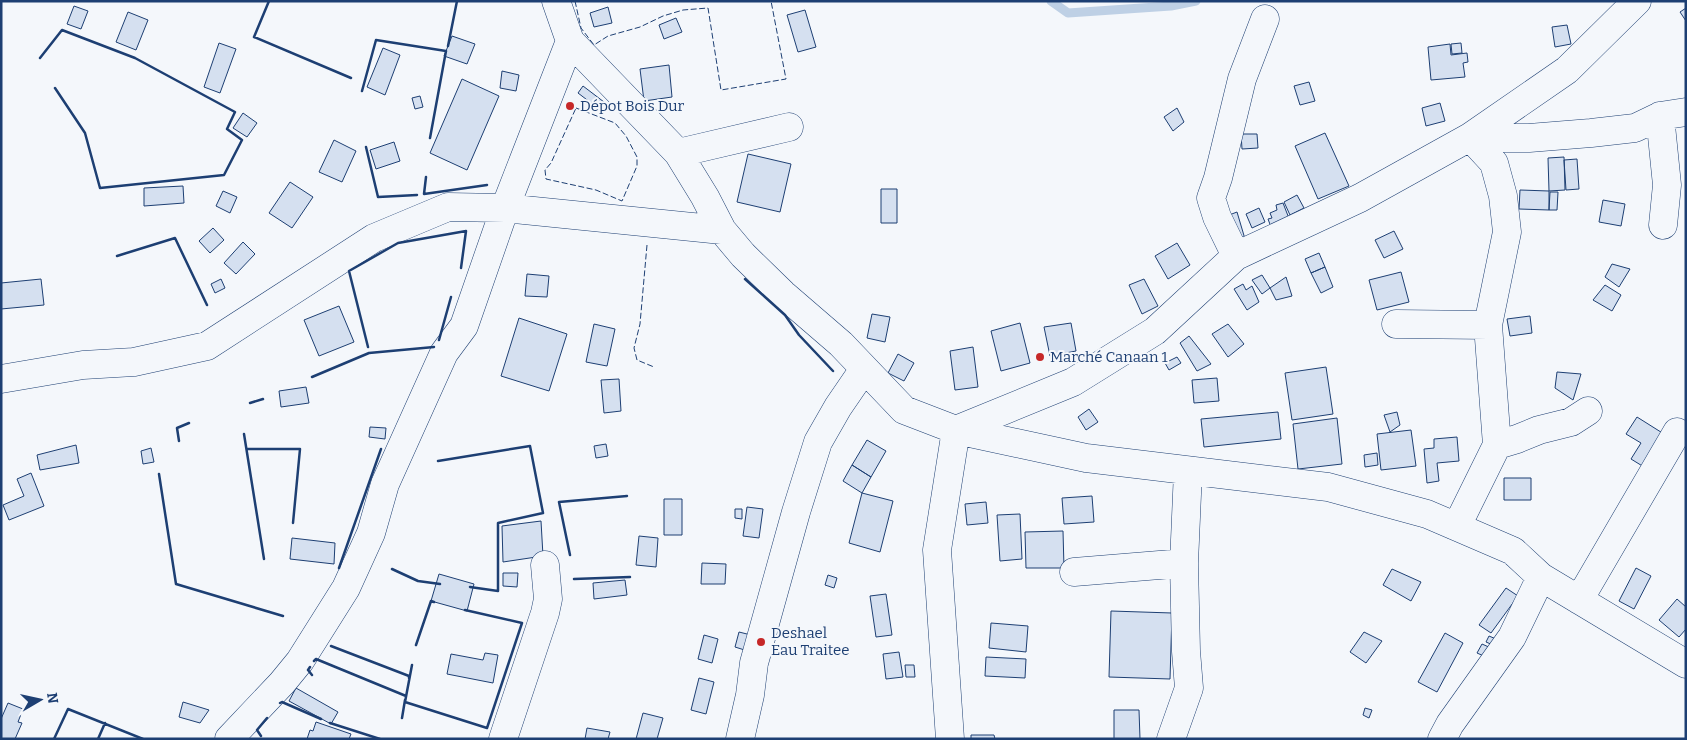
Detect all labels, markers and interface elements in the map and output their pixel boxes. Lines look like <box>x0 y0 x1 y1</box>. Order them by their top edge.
place label: Dépot Bois Dur <box>580 97 685 115</box>
marker: Dépot Bois Dur <box>564 100 576 112</box>
place label: Marché Canaan 1 <box>1050 348 1168 366</box>
marker: Marché Canaan 1 <box>1034 351 1046 363</box>
place label: Deshael Eau Traitee <box>771 624 849 659</box>
marker: Deshael Eau Traitee <box>755 636 767 648</box>
north arrow <box>15 675 65 725</box>
text: N <box>43 691 62 705</box>

